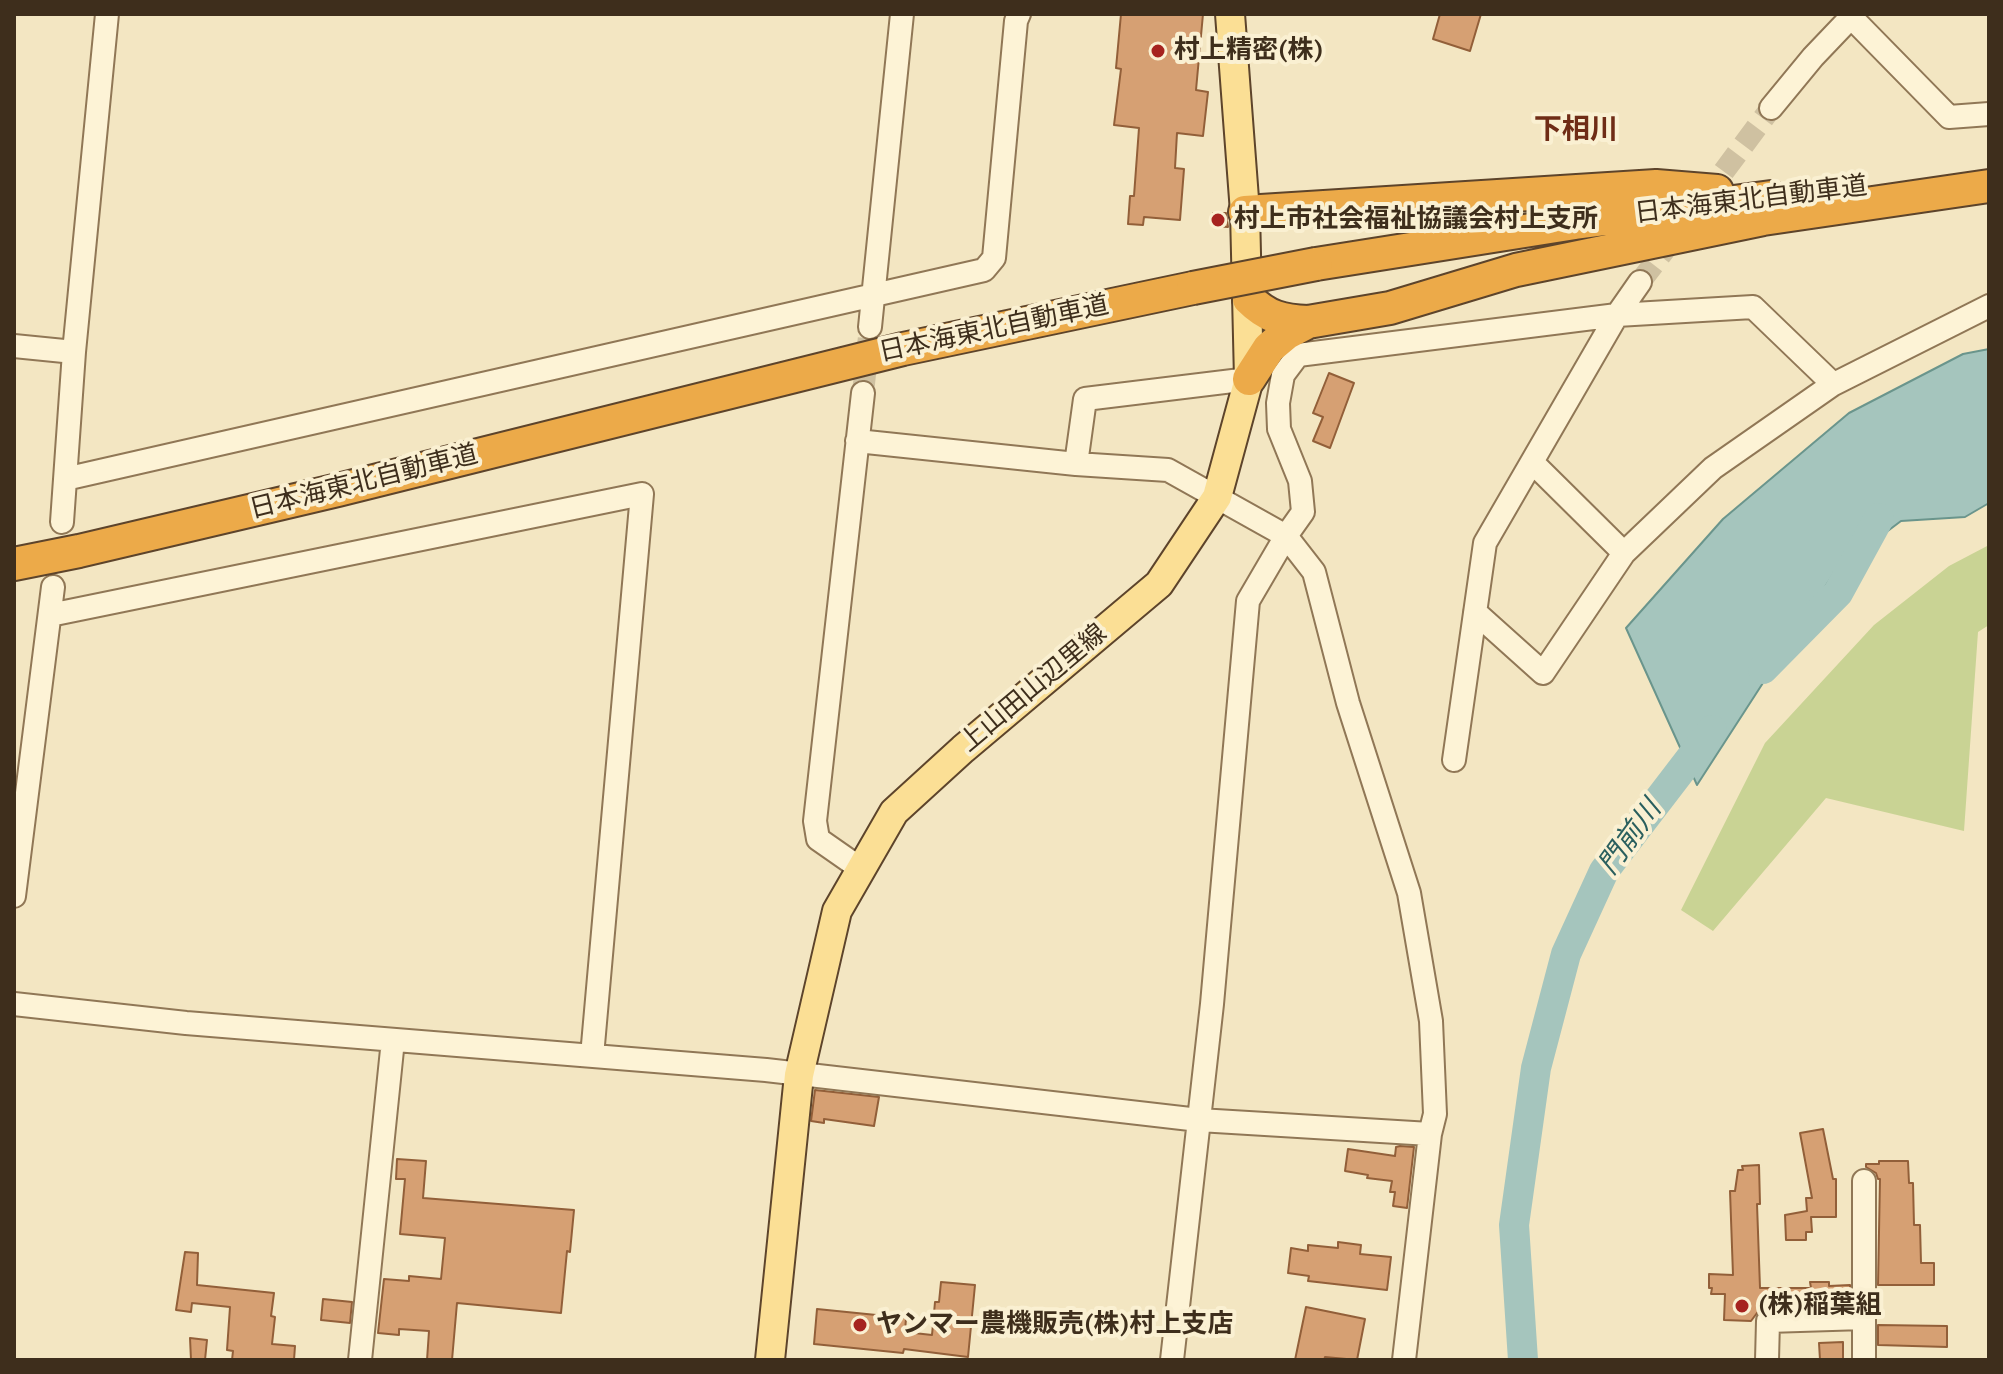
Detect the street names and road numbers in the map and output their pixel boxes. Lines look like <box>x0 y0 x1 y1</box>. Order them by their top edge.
street label: 日本海東北自動車道 <box>1633 171 1869 231</box>
street label: 日本海東北自動車道 <box>876 290 1112 370</box>
street label: 日本海東北自動車道 <box>247 440 481 526</box>
street label: 上山田山辺里線 <box>954 619 1114 759</box>

